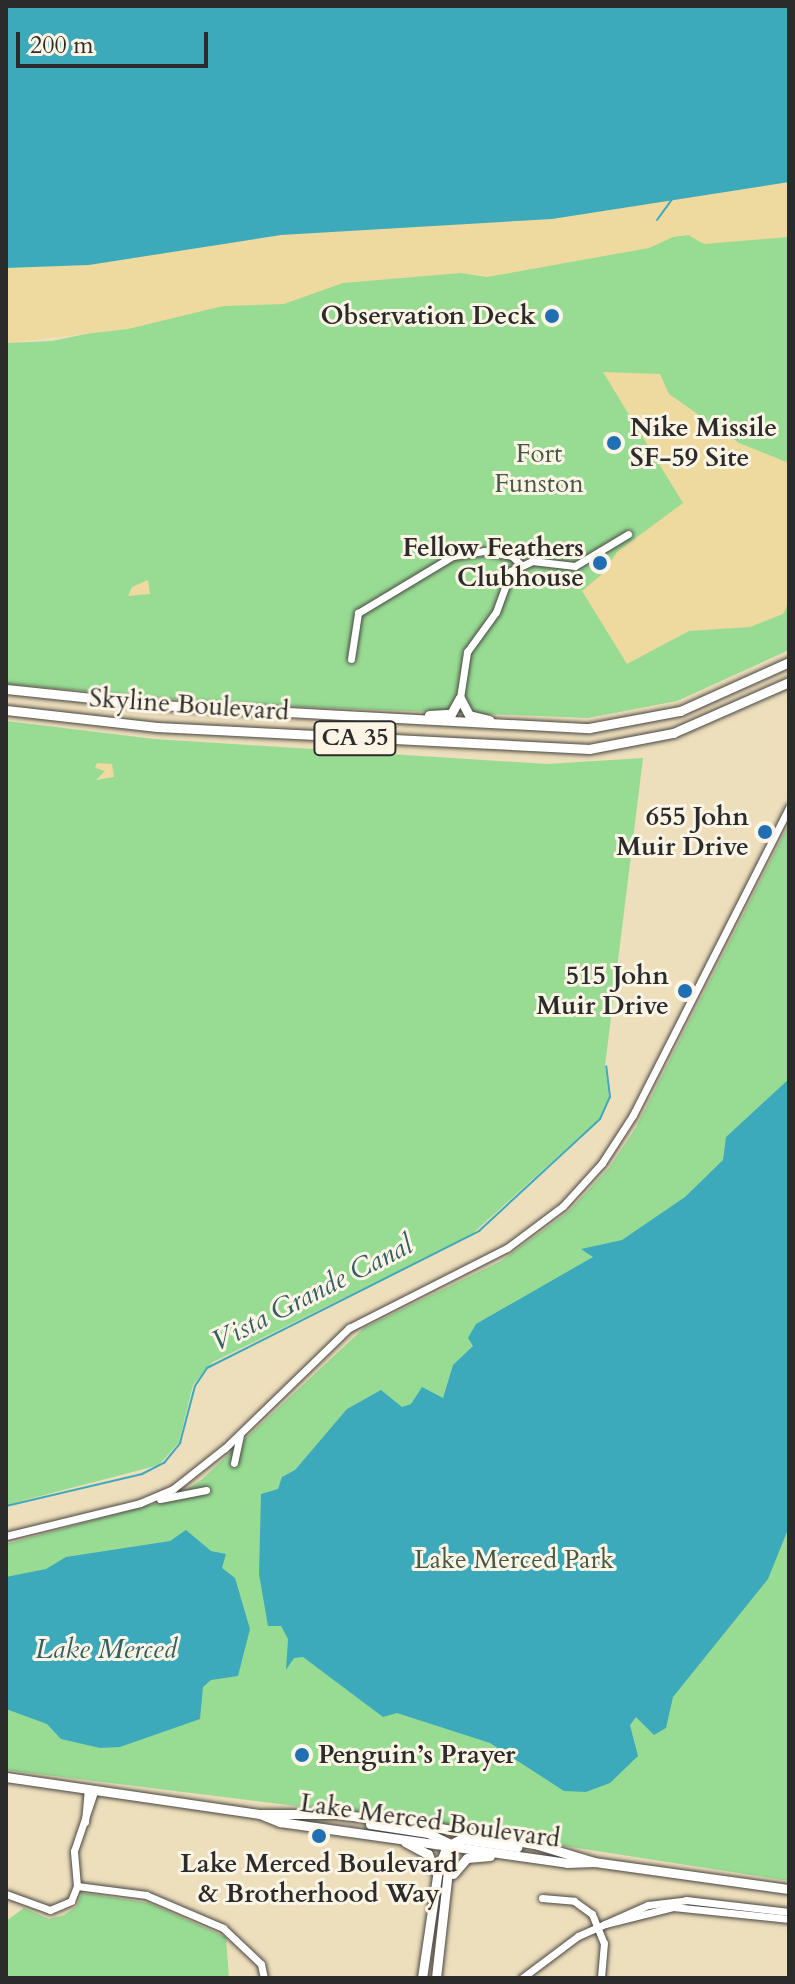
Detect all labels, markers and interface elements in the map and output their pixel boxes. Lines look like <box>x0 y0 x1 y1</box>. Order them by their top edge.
scale bar <box>20 16 212 66</box>
text: 200 m <box>30 29 94 62</box>
place label: Observation Deck <box>320 300 536 332</box>
marker: Observation Deck <box>543 307 561 325</box>
place label: Nike Missile SF-59 Site <box>630 412 777 474</box>
marker: Nike Missile SF-59 Site <box>605 434 623 452</box>
park label: Fort Funston <box>494 438 584 500</box>
place label: Fellow Feathers Clubhouse <box>403 532 584 594</box>
marker: Fellow Feathers Clubhouse <box>591 554 609 572</box>
street label: Skyline Boulevard <box>88 682 290 728</box>
road number: CA 35 <box>313 718 397 758</box>
place label: 655 John Muir Drive <box>616 801 749 862</box>
marker: 655 John Muir Drive <box>756 823 774 841</box>
place label: 515 John Muir Drive <box>536 960 669 1022</box>
marker: 515 John Muir Drive <box>676 982 694 1000</box>
water label: Vista Grande Canal <box>206 1228 418 1358</box>
park label: Lake Merced Park <box>414 1544 614 1576</box>
water label: Lake Merced <box>35 1632 177 1666</box>
place label: Penguin’s Prayer <box>318 1739 516 1771</box>
marker: Penguin’s Prayer <box>293 1746 311 1764</box>
street label: Lake Merced Boulevard <box>298 1787 562 1855</box>
marker: Lake Merced Boulevard & Brotherhood Way <box>310 1827 328 1845</box>
place label: Lake Merced Boulevard & Brotherhood Way <box>180 1848 458 1910</box>

